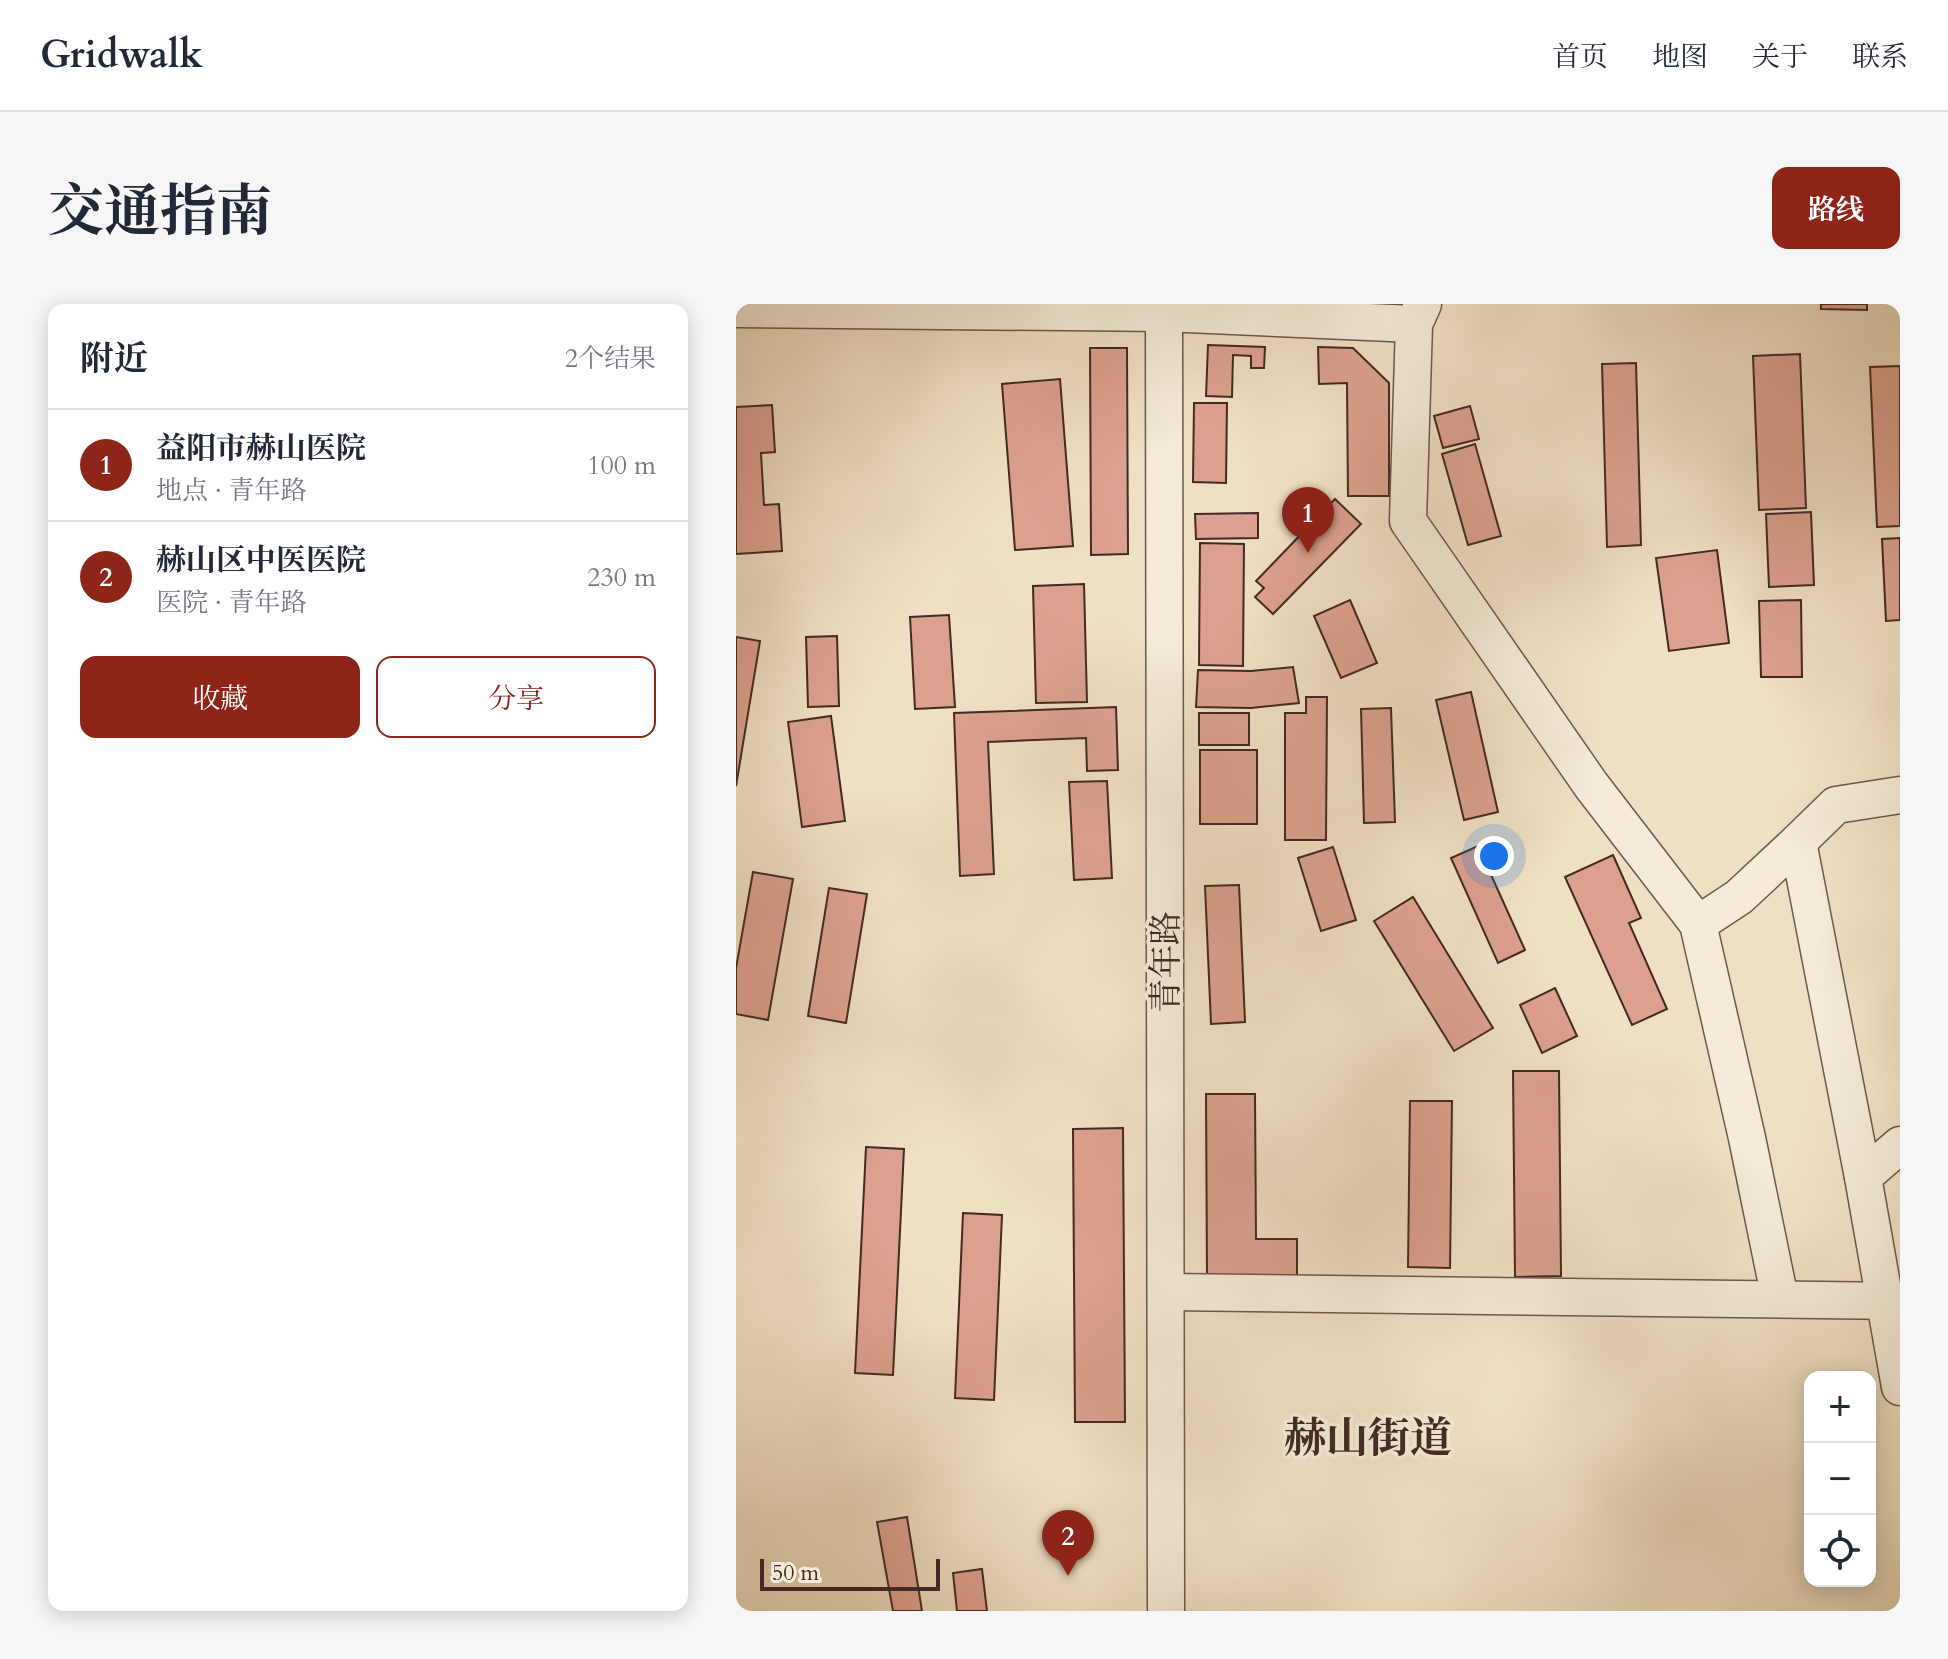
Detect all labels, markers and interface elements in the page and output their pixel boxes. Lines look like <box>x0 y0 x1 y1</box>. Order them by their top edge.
text: Gridwalk <box>40 29 203 81</box>
text: 首页 <box>1552 38 1608 76</box>
text: 地图 <box>1652 38 1708 76</box>
text: 关于 <box>1752 38 1808 76</box>
text: 联系 <box>1852 38 1908 76</box>
button: 路线 <box>1772 167 1900 249</box>
text: 交通指南 <box>48 175 272 250</box>
text: 附近 <box>80 336 148 382</box>
text: 2个结果 <box>565 341 656 376</box>
text: 益阳市赫山医院 <box>156 428 366 469</box>
text: 1 <box>99 448 113 483</box>
text: 100 m <box>587 448 656 483</box>
text: 地点 · 青年路 <box>156 473 307 508</box>
pin: 1 <box>1282 487 1334 553</box>
text: 赫山区中医医院 <box>156 540 366 581</box>
text: 2 <box>99 560 113 595</box>
text: 230 m <box>587 560 656 595</box>
text: 医院 · 青年路 <box>156 585 307 620</box>
button: 收藏 <box>80 656 360 738</box>
button: 分享 <box>376 656 656 738</box>
your location <box>1474 836 1514 876</box>
street label: 青年路 <box>1143 911 1189 1013</box>
map controls <box>1804 1371 1876 1587</box>
button: + <box>1804 1371 1876 1443</box>
district label: 赫山街道 <box>1284 1410 1452 1467</box>
button: − <box>1804 1443 1876 1515</box>
pin: 2 <box>1042 1510 1094 1576</box>
button: locate <box>1804 1515 1876 1587</box>
scale bar <box>760 1555 940 1591</box>
text: 50 m <box>772 1558 819 1588</box>

